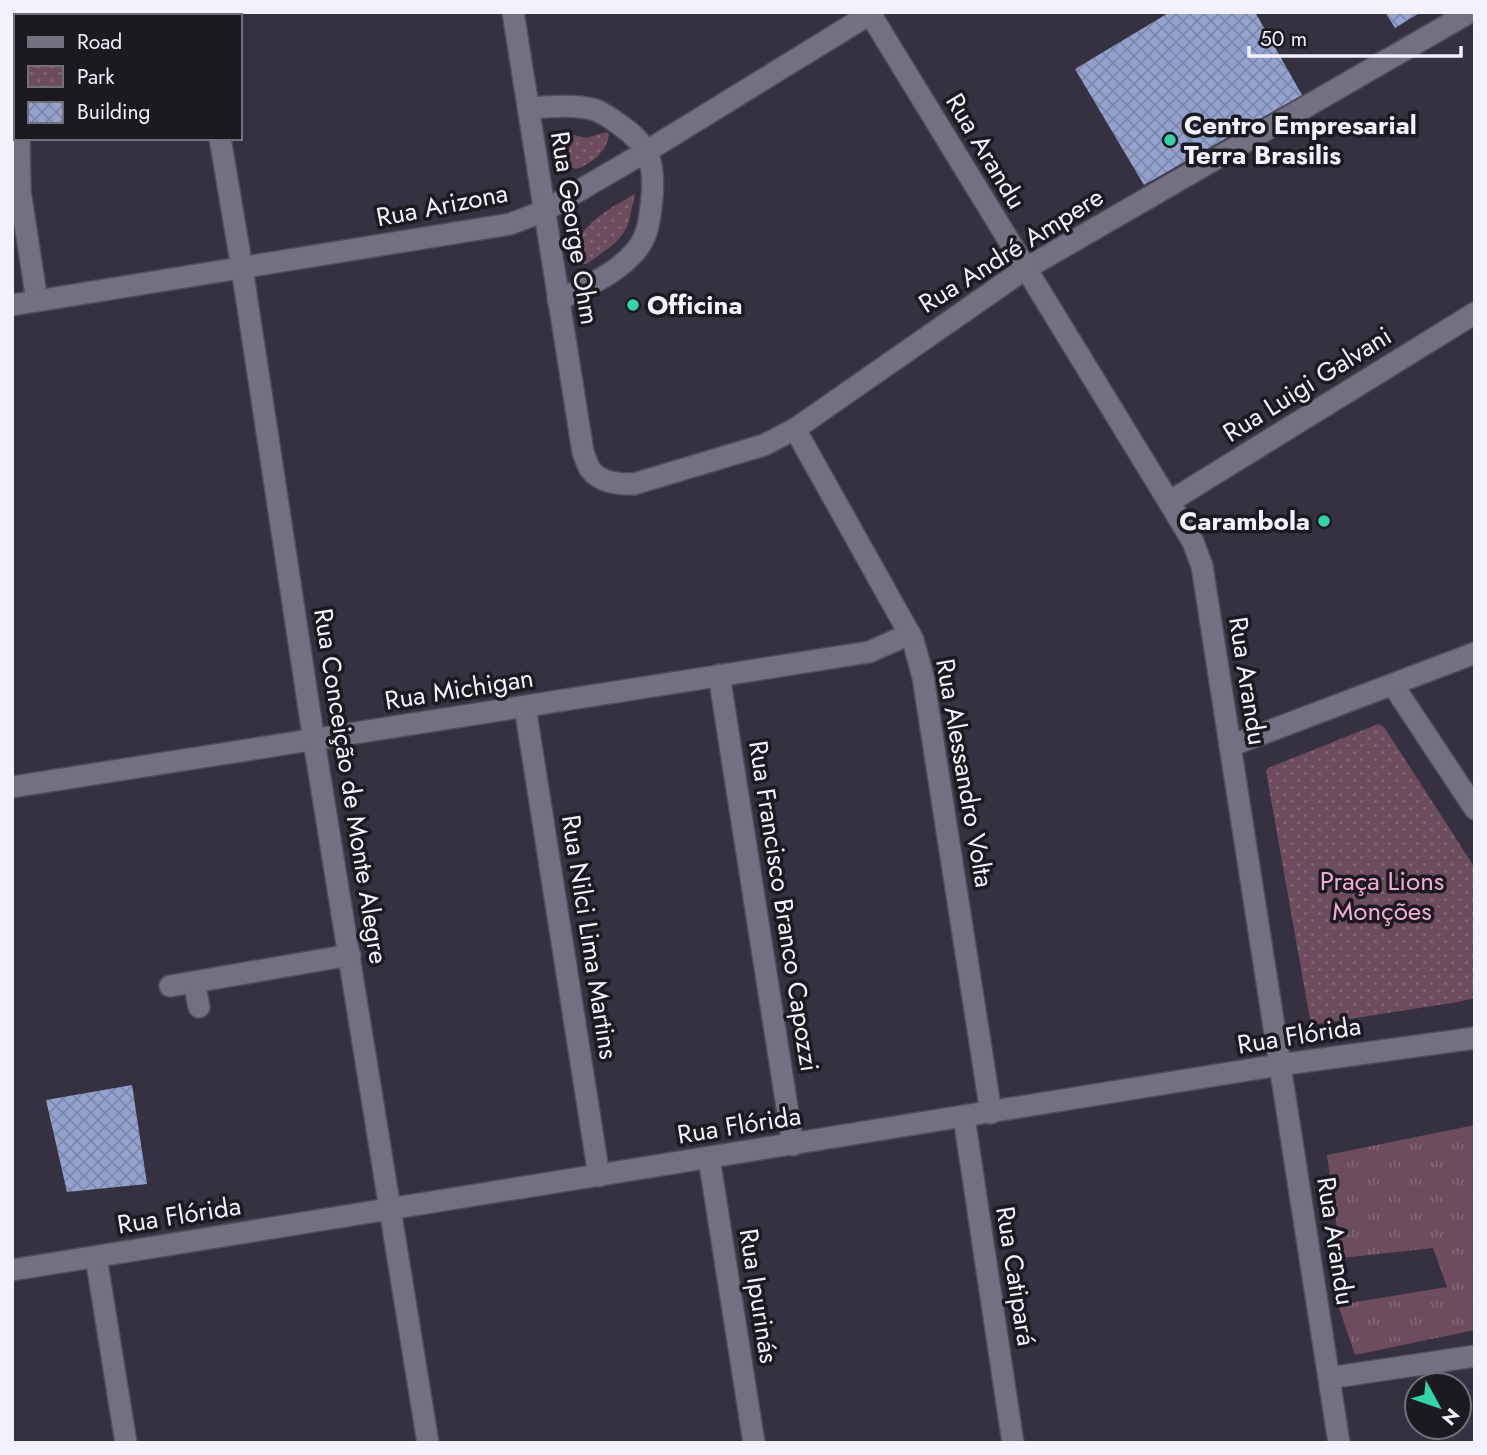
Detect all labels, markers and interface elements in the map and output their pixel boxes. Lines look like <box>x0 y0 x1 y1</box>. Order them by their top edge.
legend <box>14 14 242 140</box>
scale bar <box>1249 14 1461 58</box>
text: 50 m <box>1260 24 1307 54</box>
text: Road <box>77 27 122 57</box>
text: Park <box>77 62 115 92</box>
street label: Rua Arandu <box>936 86 1036 216</box>
text: Building <box>77 97 150 127</box>
place label: Centro Empresarial Terra Brasilis <box>1184 106 1417 174</box>
street label: Rua George Ohm <box>541 129 609 327</box>
marker: Centro Empresarial Terra Brasilis <box>1162 132 1178 148</box>
street label: Rua Arizona <box>373 174 511 236</box>
street label: Rua André Ampere <box>911 178 1111 322</box>
place label: Officina <box>647 286 742 324</box>
marker: Officina <box>625 297 641 313</box>
street label: Rua Luigi Galvani <box>1215 317 1399 451</box>
place label: Carambola <box>1179 502 1310 540</box>
marker: Carambola <box>1316 513 1332 529</box>
street label: Rua Conceição de Monte Alegre <box>304 606 398 966</box>
street label: Rua Arandu <box>1219 614 1277 748</box>
street label: Rua Alessandro Volta <box>926 656 1004 890</box>
street label: Rua Michigan <box>382 658 536 720</box>
street label: Rua Francisco Branco Capozzi <box>739 738 829 1074</box>
street label: Rua Nilci Lima Martins <box>552 812 628 1062</box>
park label: Praça Lions Monções <box>1320 862 1444 930</box>
street label: Rua Flórida <box>1234 1006 1364 1064</box>
street label: Rua Flórida <box>674 1096 804 1154</box>
street label: Rua Arandu <box>1307 1174 1365 1308</box>
street label: Rua Flórida <box>114 1186 244 1244</box>
street label: Rua Catipará <box>986 1204 1046 1348</box>
street label: Rua Ipurinás <box>730 1226 788 1366</box>
north arrow <box>1403 1371 1473 1441</box>
text: N <box>1435 1402 1466 1431</box>

